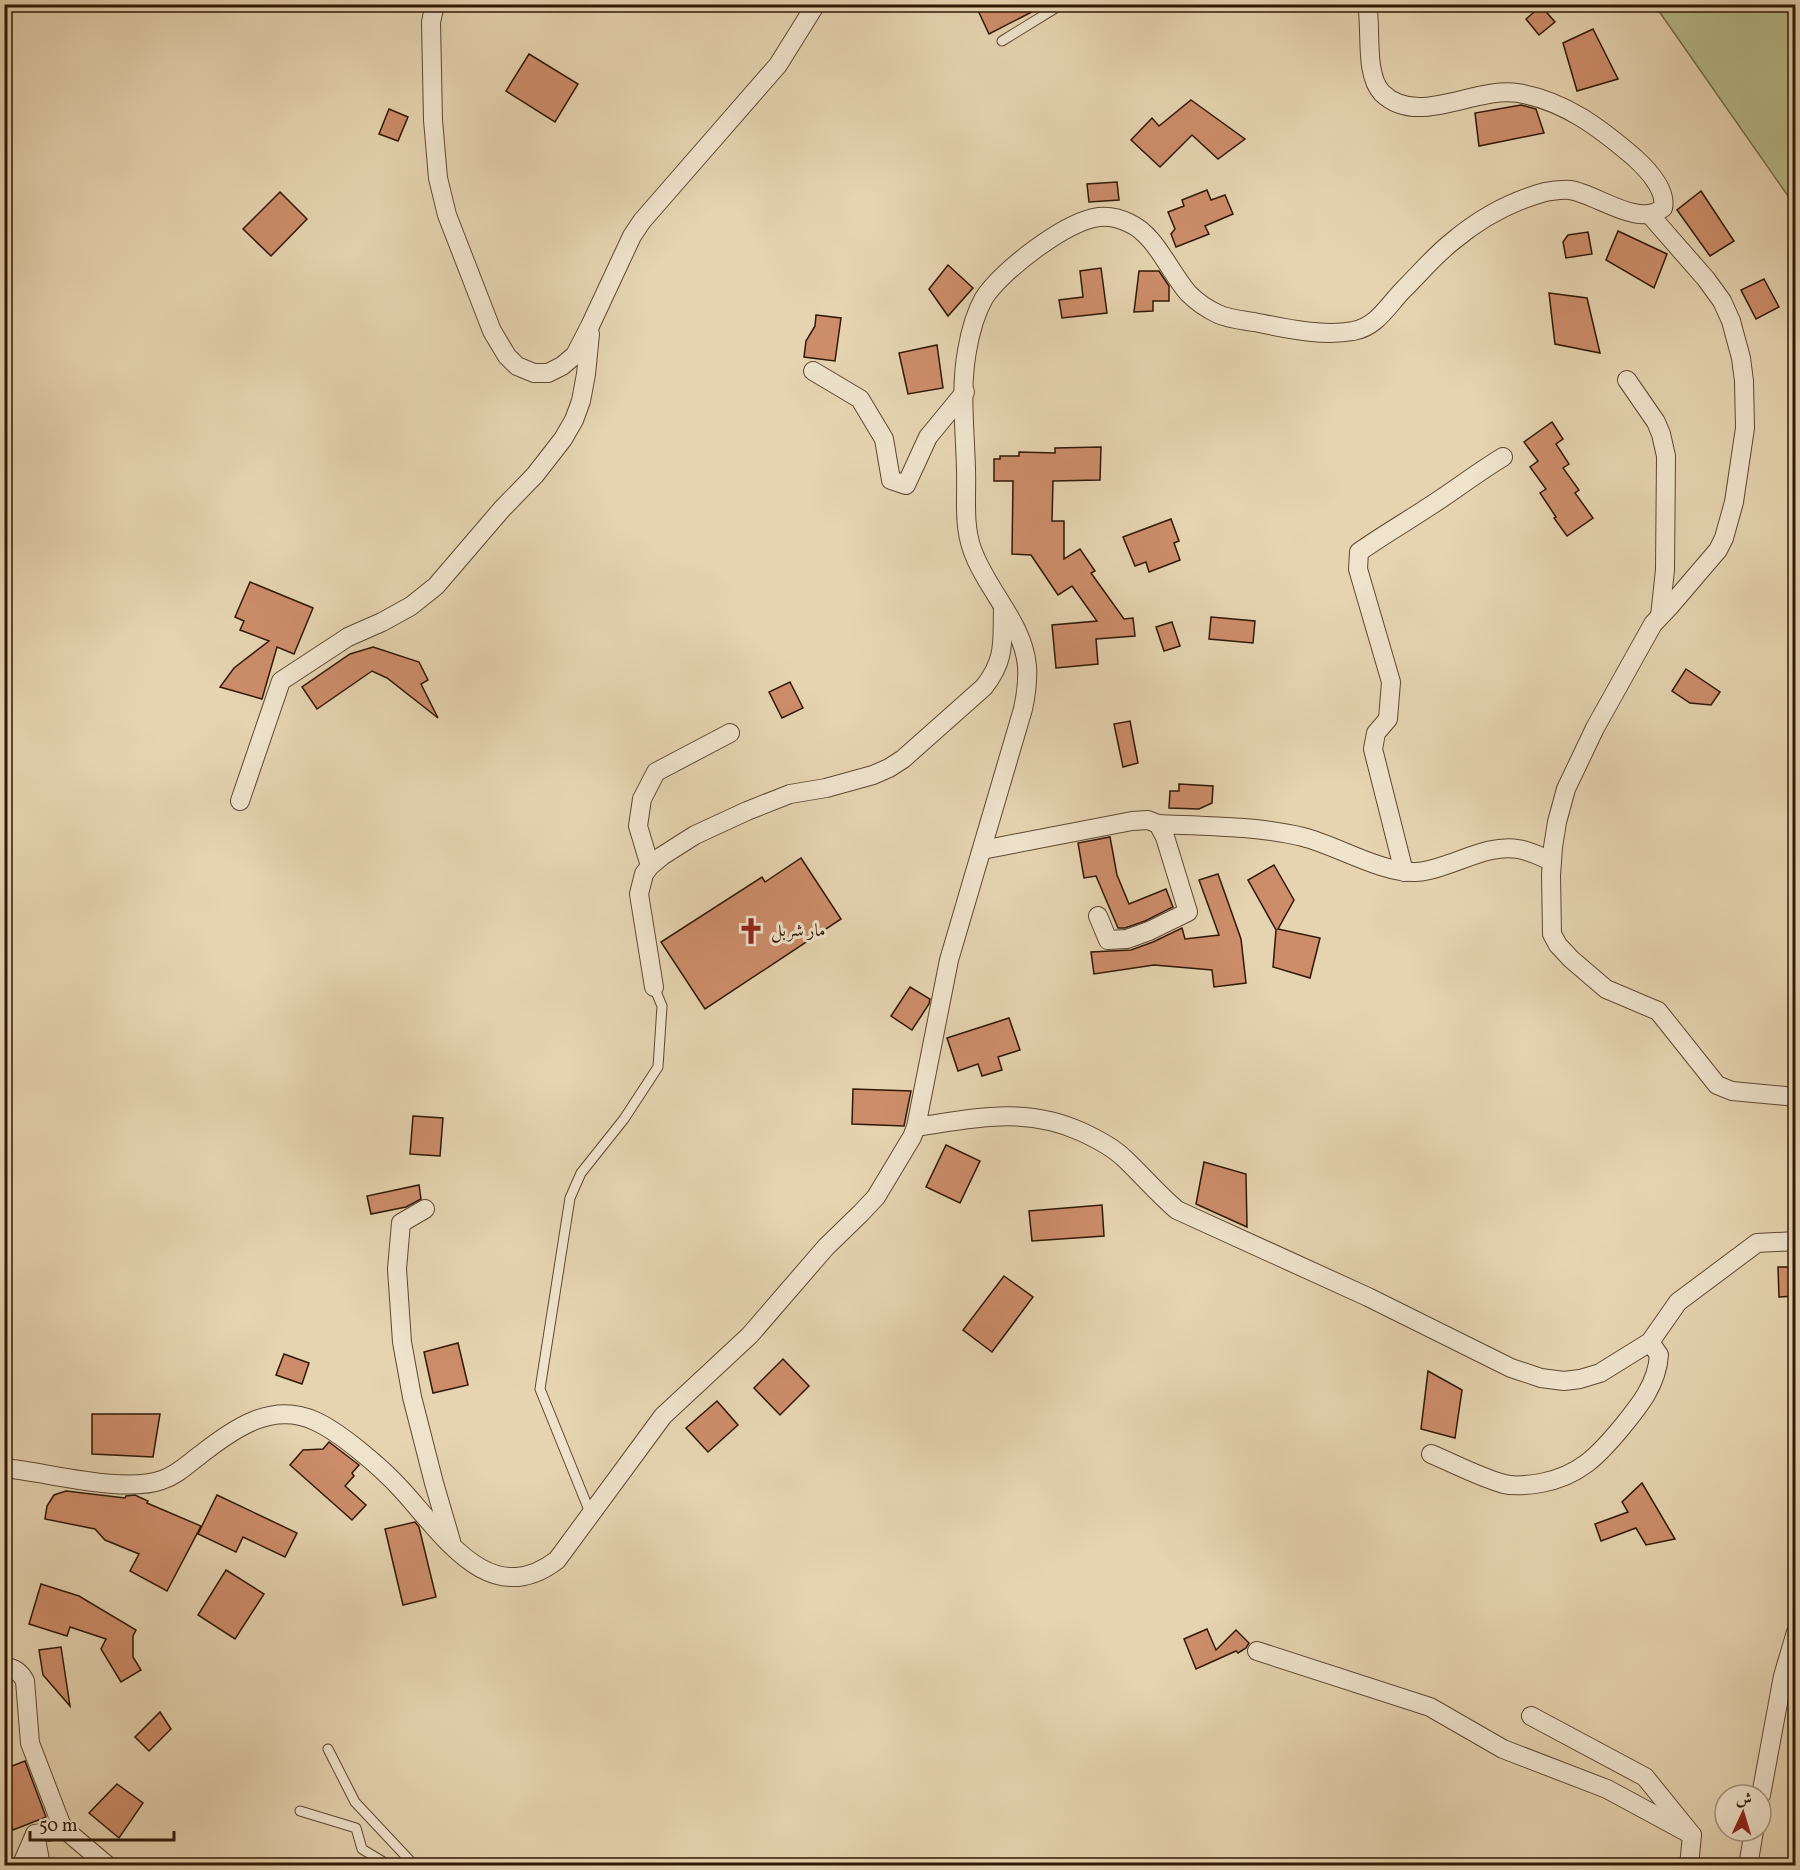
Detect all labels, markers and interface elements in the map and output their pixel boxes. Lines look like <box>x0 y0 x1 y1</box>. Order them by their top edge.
church icon: مار شربل <box>736 916 766 946</box>
place label: مار شربل <box>771 919 826 944</box>
north arrow <box>1713 1783 1773 1843</box>
text: ش <box>1735 1789 1753 1812</box>
scale bar <box>30 1804 174 1842</box>
text: 50 m <box>39 1814 78 1839</box>

